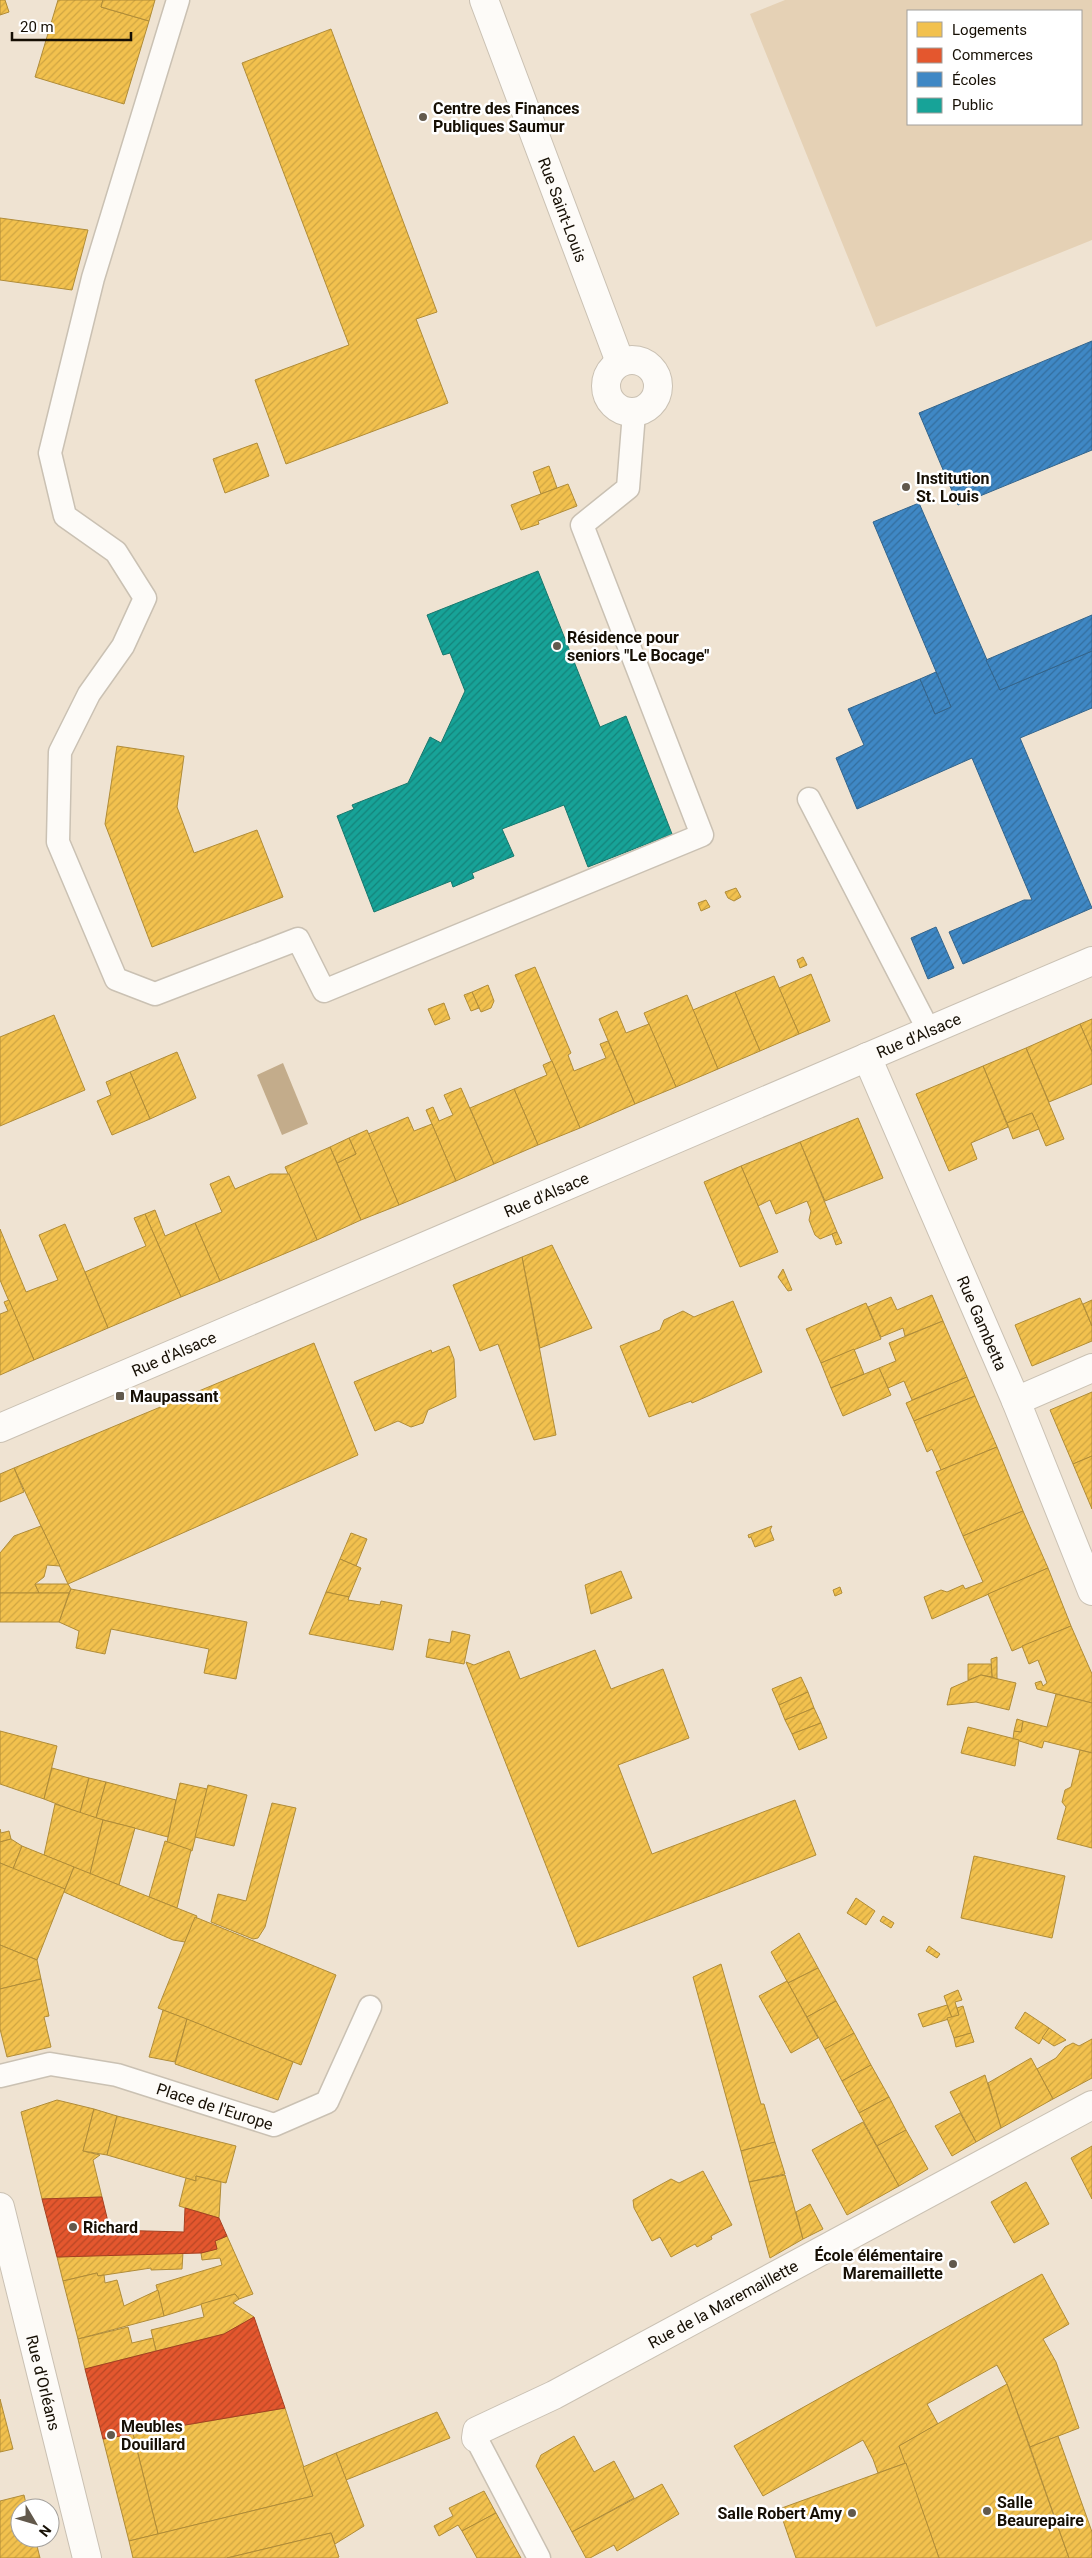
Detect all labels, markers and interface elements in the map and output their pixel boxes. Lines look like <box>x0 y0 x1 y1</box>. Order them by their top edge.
scale bar <box>12 10 131 42</box>
legend <box>907 10 1082 125</box>
text: 20 m <box>20 18 54 36</box>
text: Logements <box>952 21 1027 39</box>
text: Commerces <box>952 46 1033 64</box>
text: Écoles <box>952 71 996 89</box>
text: Public <box>952 96 993 114</box>
place label: Centre des Finances Publiques Saumur <box>433 99 579 136</box>
marker: Centre des Finances Publiques Saumur <box>417 111 429 123</box>
street label: Rue Saint-Louis <box>534 155 591 265</box>
place label: Institution St. Louis <box>916 469 990 506</box>
marker: Institution St. Louis <box>900 481 912 493</box>
place label: Résidence pour seniors "Le Bocage" <box>567 628 709 665</box>
marker: Résidence pour seniors "Le Bocage" <box>551 640 563 652</box>
street label: Rue d'Alsace <box>874 1009 964 1062</box>
street label: Rue d'Alsace <box>501 1168 592 1221</box>
street label: Rue Gambetta <box>953 1273 1011 1374</box>
street label: Rue d'Alsace <box>129 1328 219 1381</box>
place label: Maupassant <box>130 1387 219 1406</box>
marker: Maupassant <box>114 1390 126 1402</box>
street label: Place de l'Europe <box>154 2079 275 2134</box>
place label: Richard <box>83 2218 138 2237</box>
marker: Richard <box>67 2221 79 2233</box>
place label: École élémentaire Maremaillette <box>814 2246 943 2283</box>
street label: Rue de la Maremaillette <box>645 2256 801 2352</box>
marker: École élémentaire Maremaillette <box>947 2258 959 2270</box>
street label: Rue d'Orléans <box>22 2333 64 2432</box>
place label: Meubles Douillard <box>121 2417 185 2454</box>
marker: Meubles Douillard <box>105 2429 117 2441</box>
place label: Salle Beaurepaire <box>997 2493 1084 2530</box>
north arrow <box>10 2498 60 2548</box>
place label: Salle Robert Amy <box>718 2504 843 2523</box>
marker: Salle Beaurepaire <box>981 2505 993 2517</box>
marker: Salle Robert Amy <box>846 2507 858 2519</box>
text: N <box>36 2522 55 2540</box>

